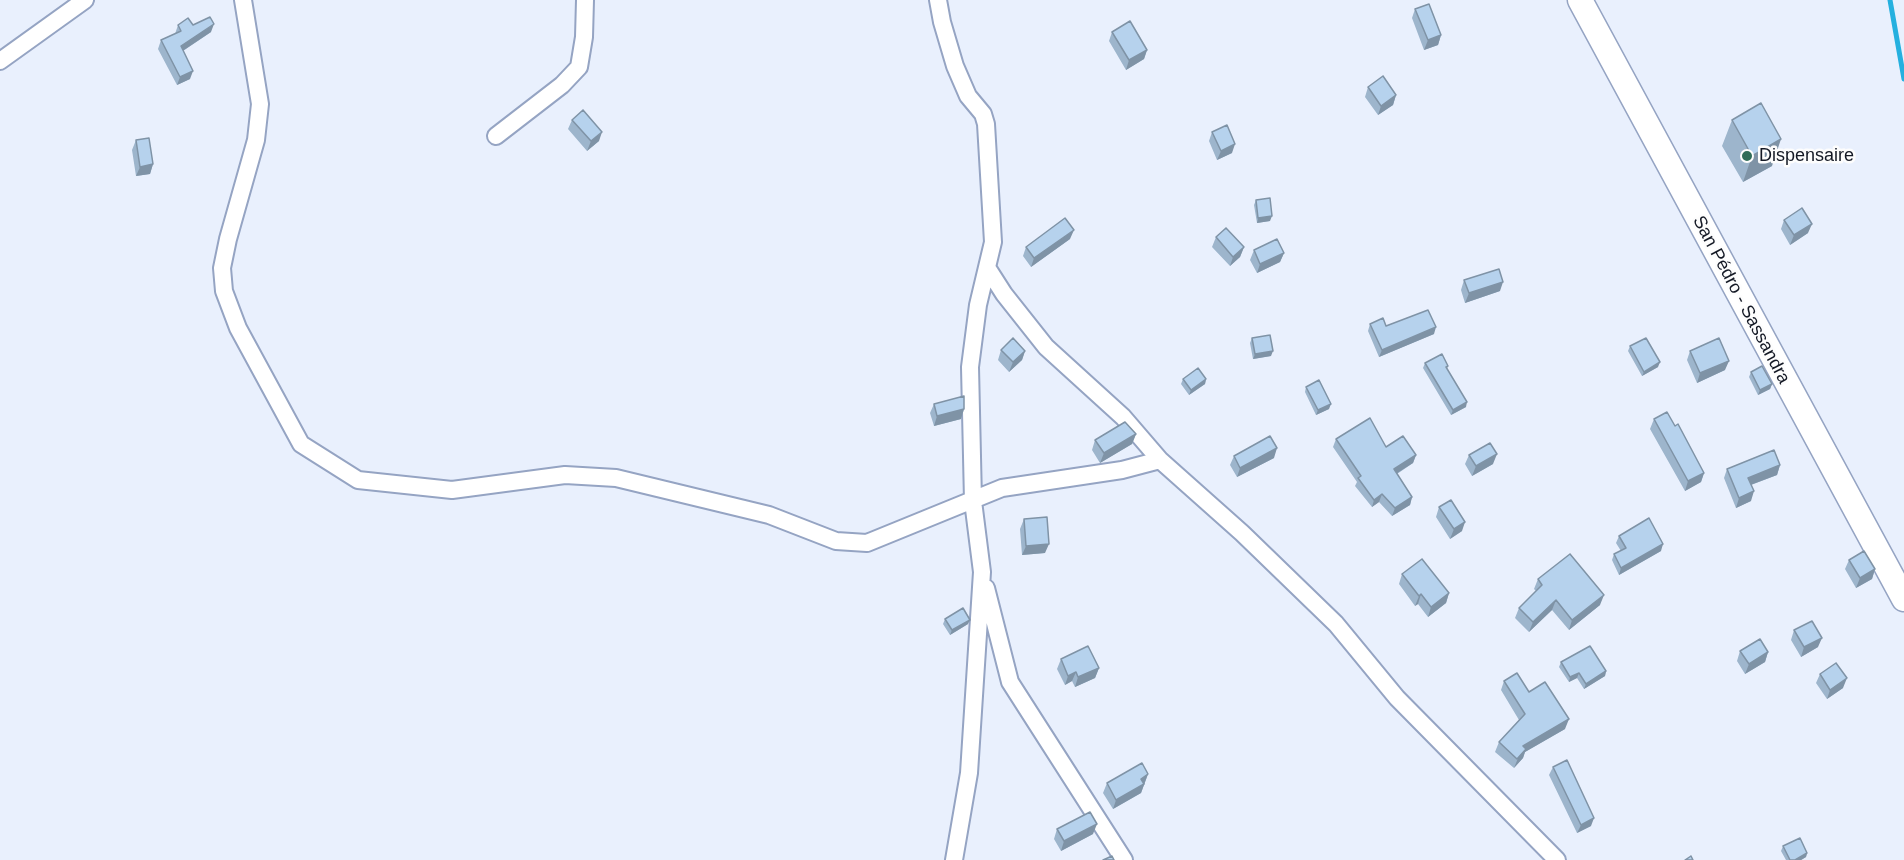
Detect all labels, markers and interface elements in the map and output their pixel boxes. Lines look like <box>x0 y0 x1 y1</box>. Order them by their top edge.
place label: Dispensaire <box>1759 145 1854 167</box>
marker: Dispensaire <box>1740 149 1754 163</box>
street label: San Pédro - Sassandra <box>1688 212 1794 388</box>

